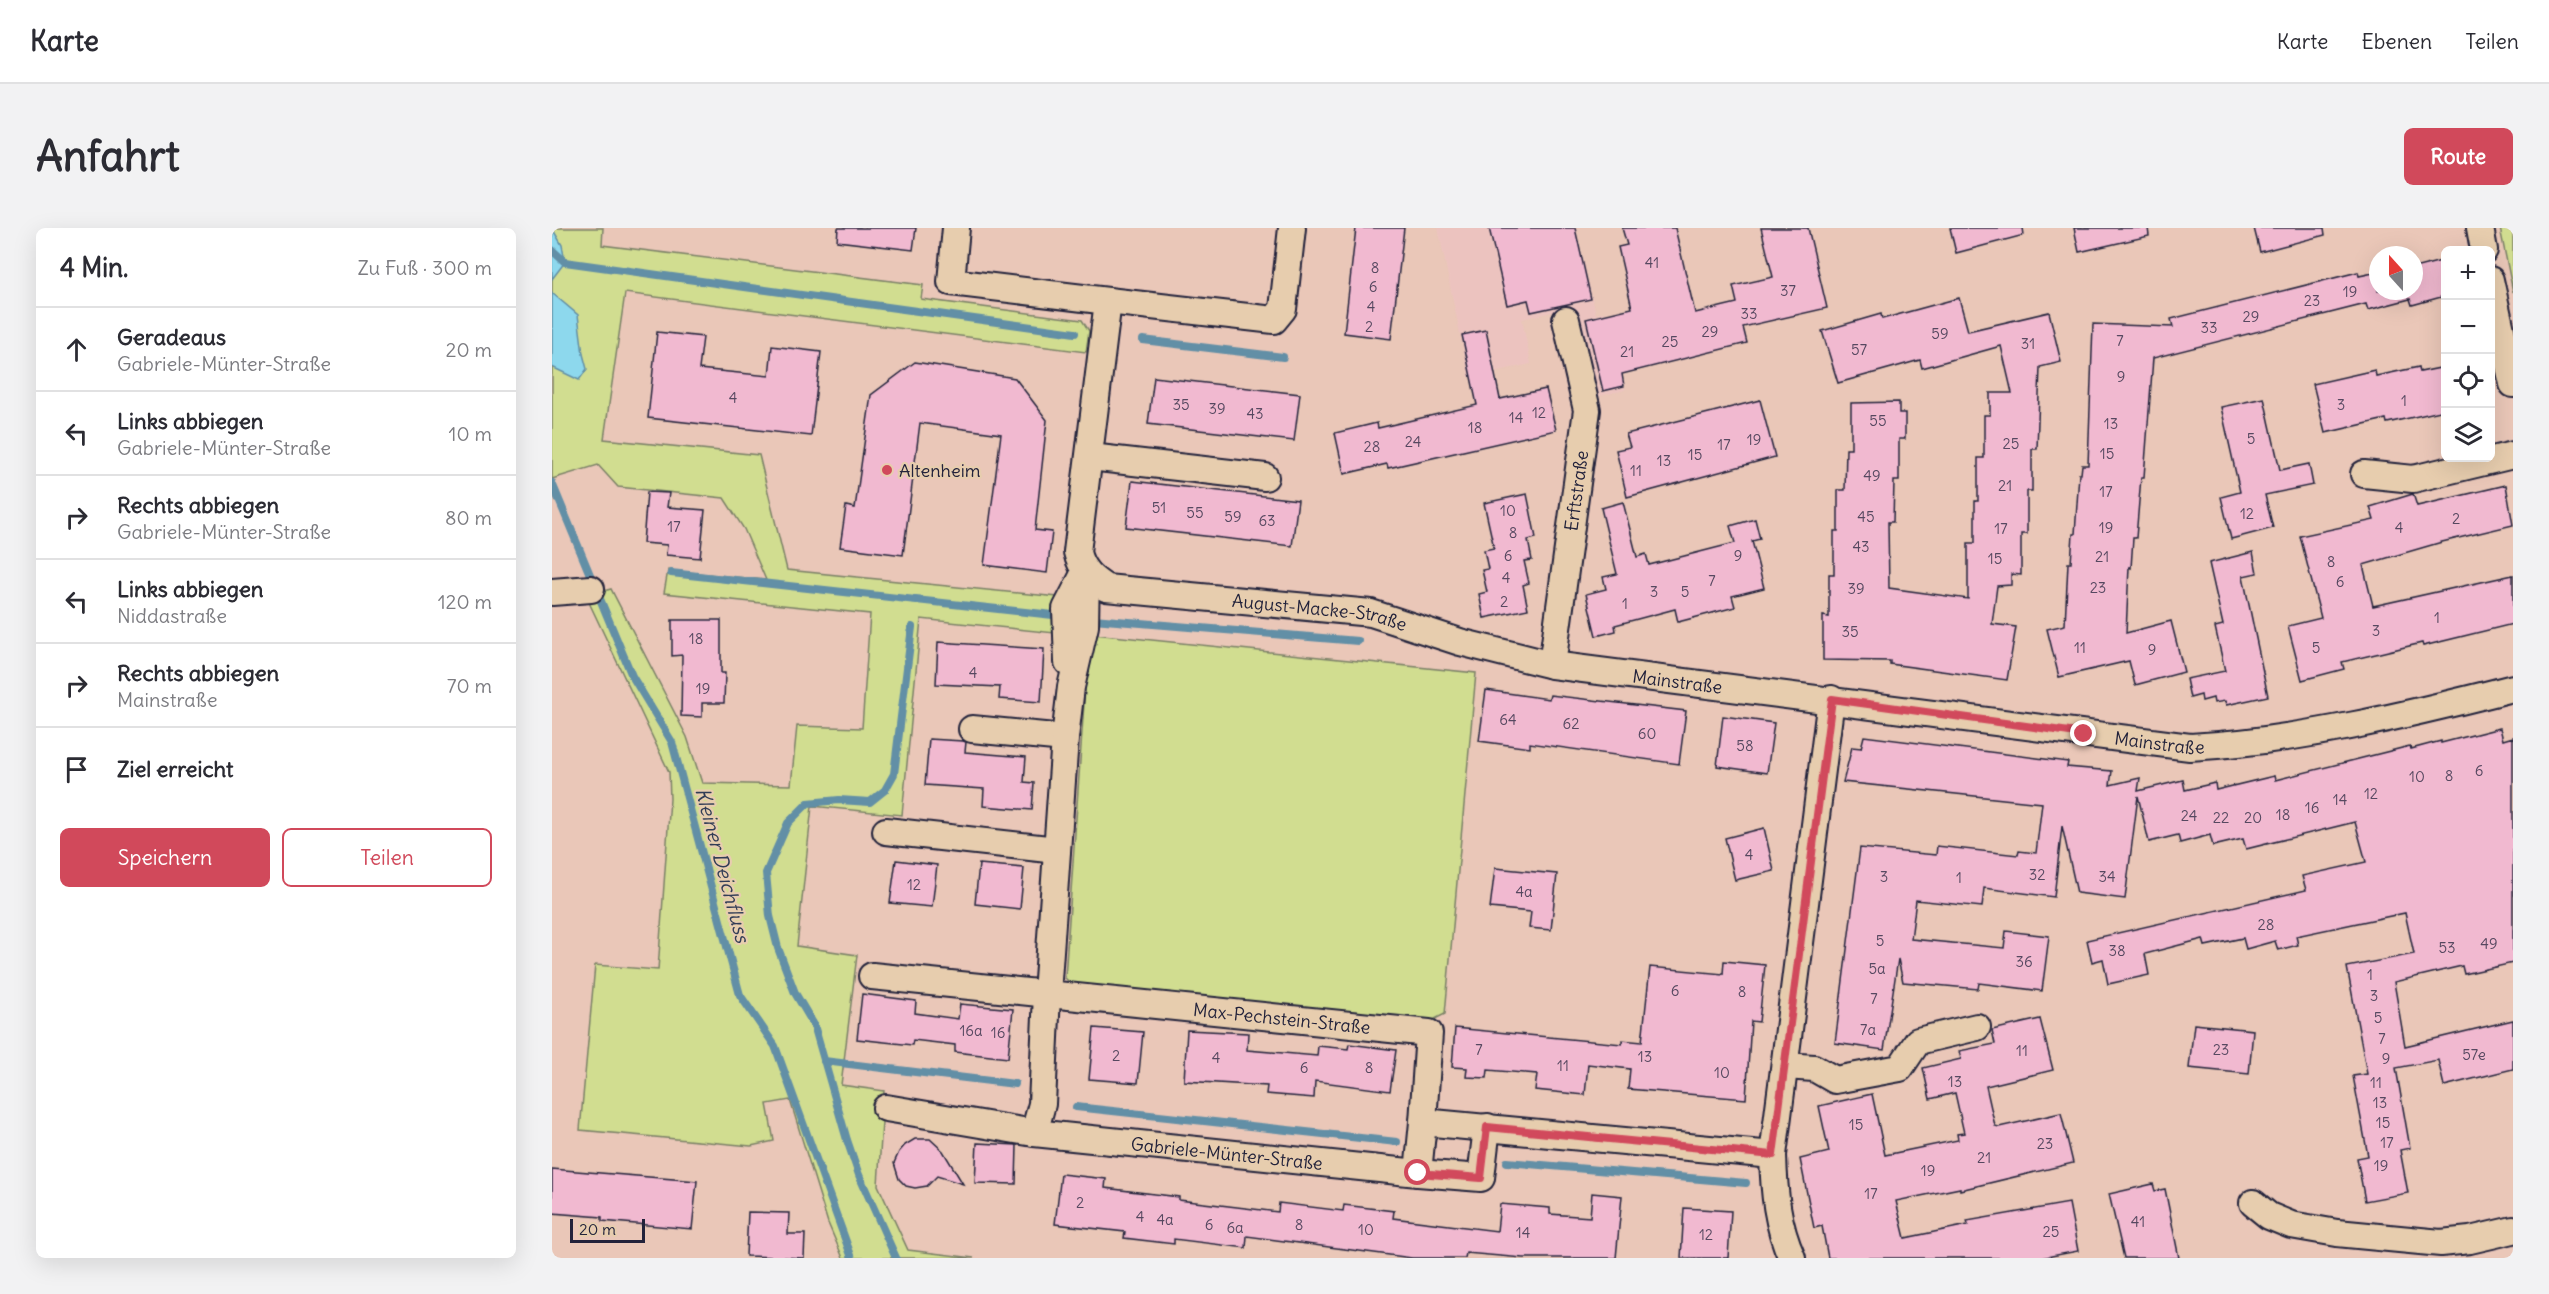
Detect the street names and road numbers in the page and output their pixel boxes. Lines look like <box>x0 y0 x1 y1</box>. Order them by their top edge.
street label: Erftstraße <box>1559 449 1593 532</box>
street label: August-Macke-Straße <box>1231 588 1410 635</box>
street label: Mainstraße <box>1631 664 1724 698</box>
street label: Mainstraße <box>2113 726 2205 759</box>
street label: Max-Pechstein-Straße <box>1192 997 1372 1038</box>
street label: Gabriele-Münter-Straße <box>1130 1132 1324 1175</box>

